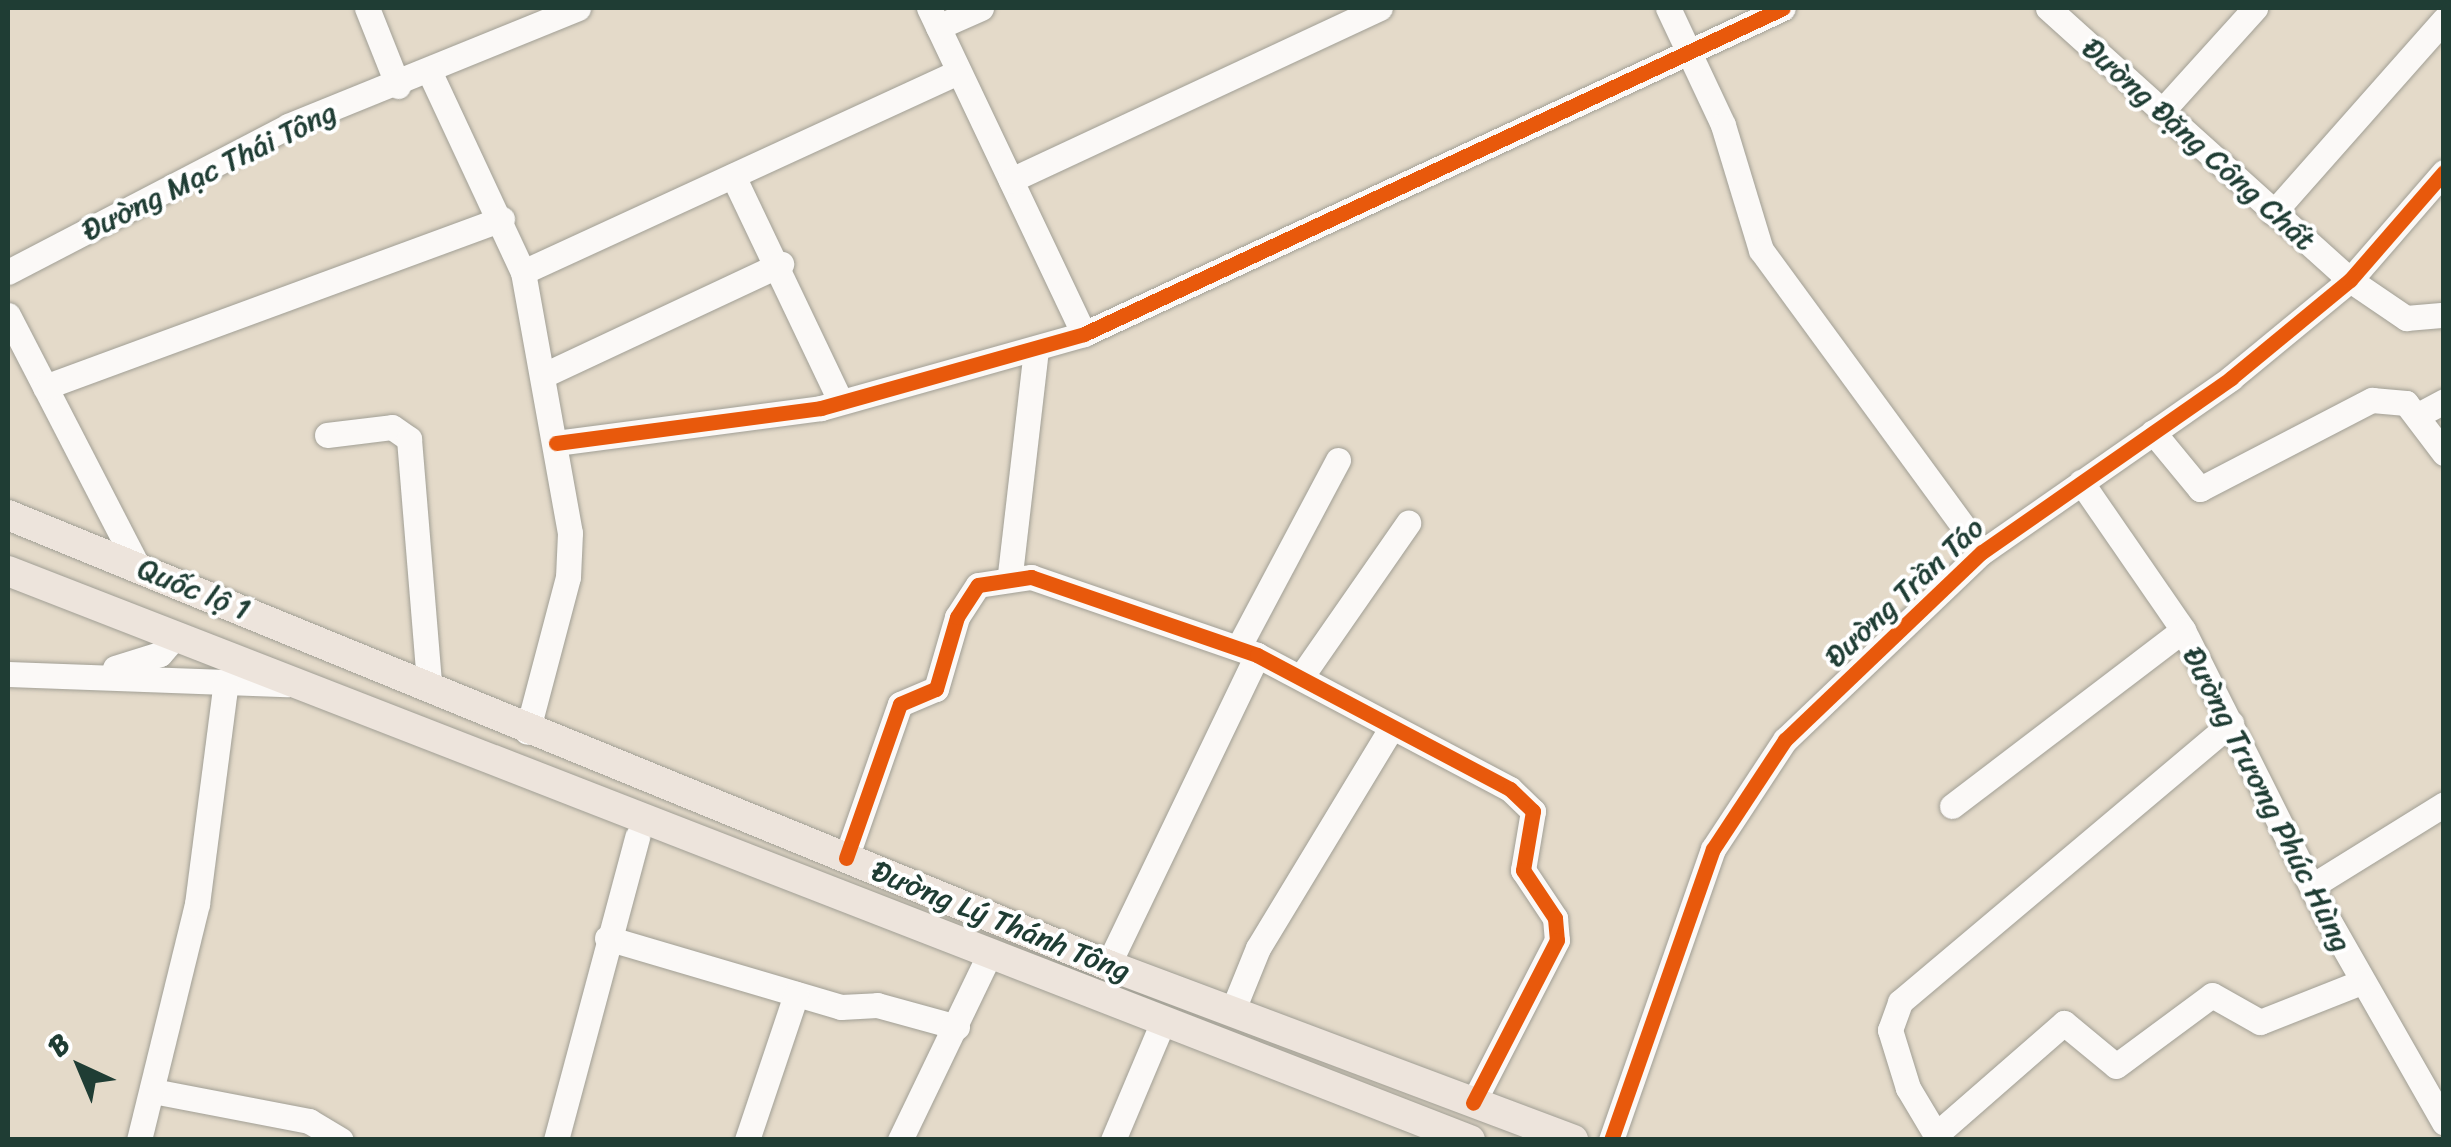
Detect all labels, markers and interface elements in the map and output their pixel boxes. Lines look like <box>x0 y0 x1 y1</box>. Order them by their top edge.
street label: Đường Đặng Công Chất <box>2075 30 2323 258</box>
street label: Đường Mạc Thái Tông <box>75 93 343 249</box>
street label: Đường Trần Táo <box>1817 510 1991 674</box>
street label: Quốc lộ 1 <box>133 550 255 628</box>
street label: Đường Trương Phúc Hùng <box>2176 641 2360 957</box>
street label: Đường Lý Thánh Tông <box>865 852 1137 990</box>
north arrow <box>30 1017 130 1117</box>
text: B <box>35 1021 82 1069</box>

